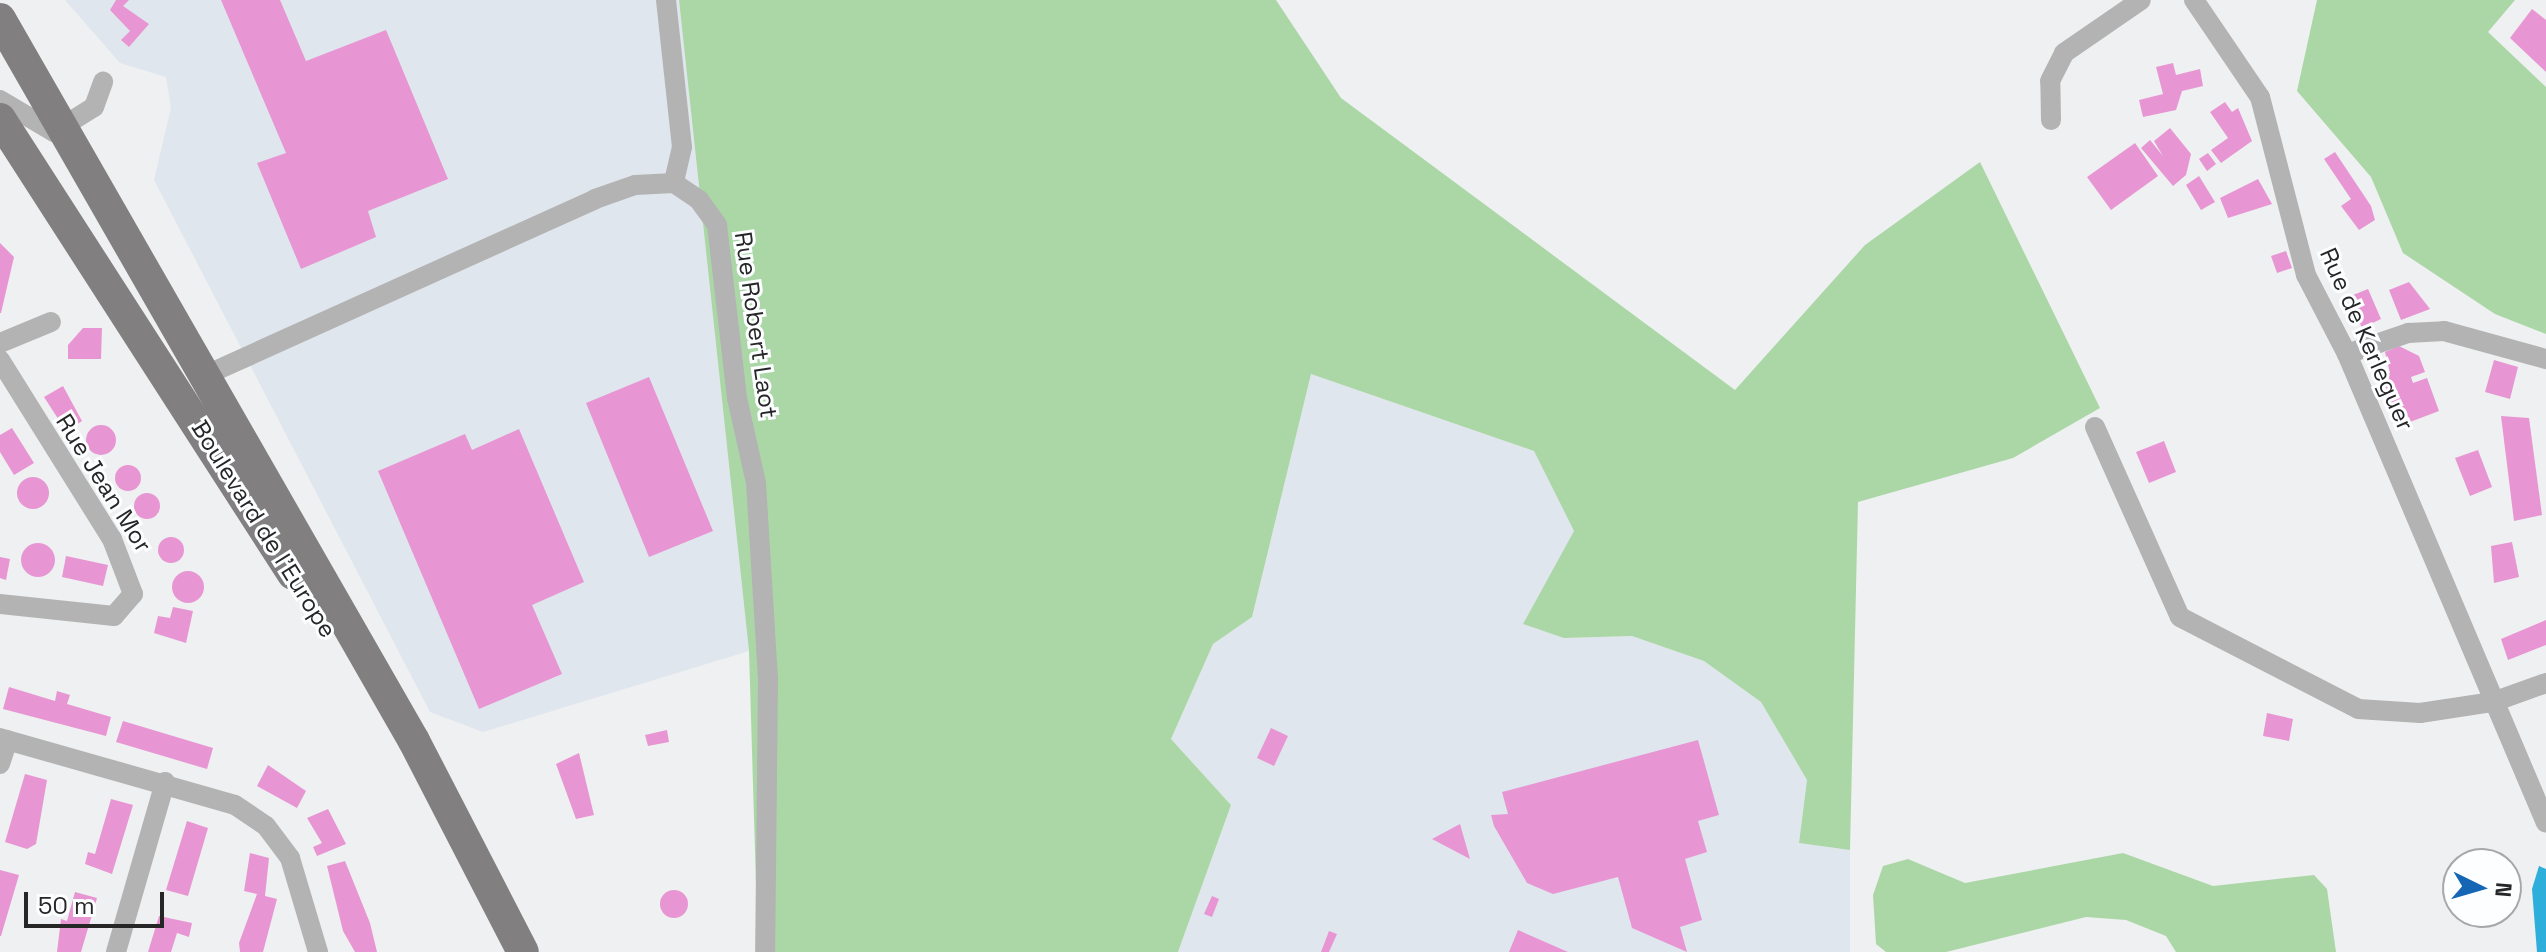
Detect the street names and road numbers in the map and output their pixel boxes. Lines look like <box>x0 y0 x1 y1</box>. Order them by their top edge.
street label: Rue Robert Laot <box>729 230 783 420</box>
street label: Rue de Kerleguer <box>2314 243 2420 435</box>
street label: Rue Jean Mor <box>50 409 158 557</box>
street label: Boulevard de l'Europe <box>185 415 343 643</box>

